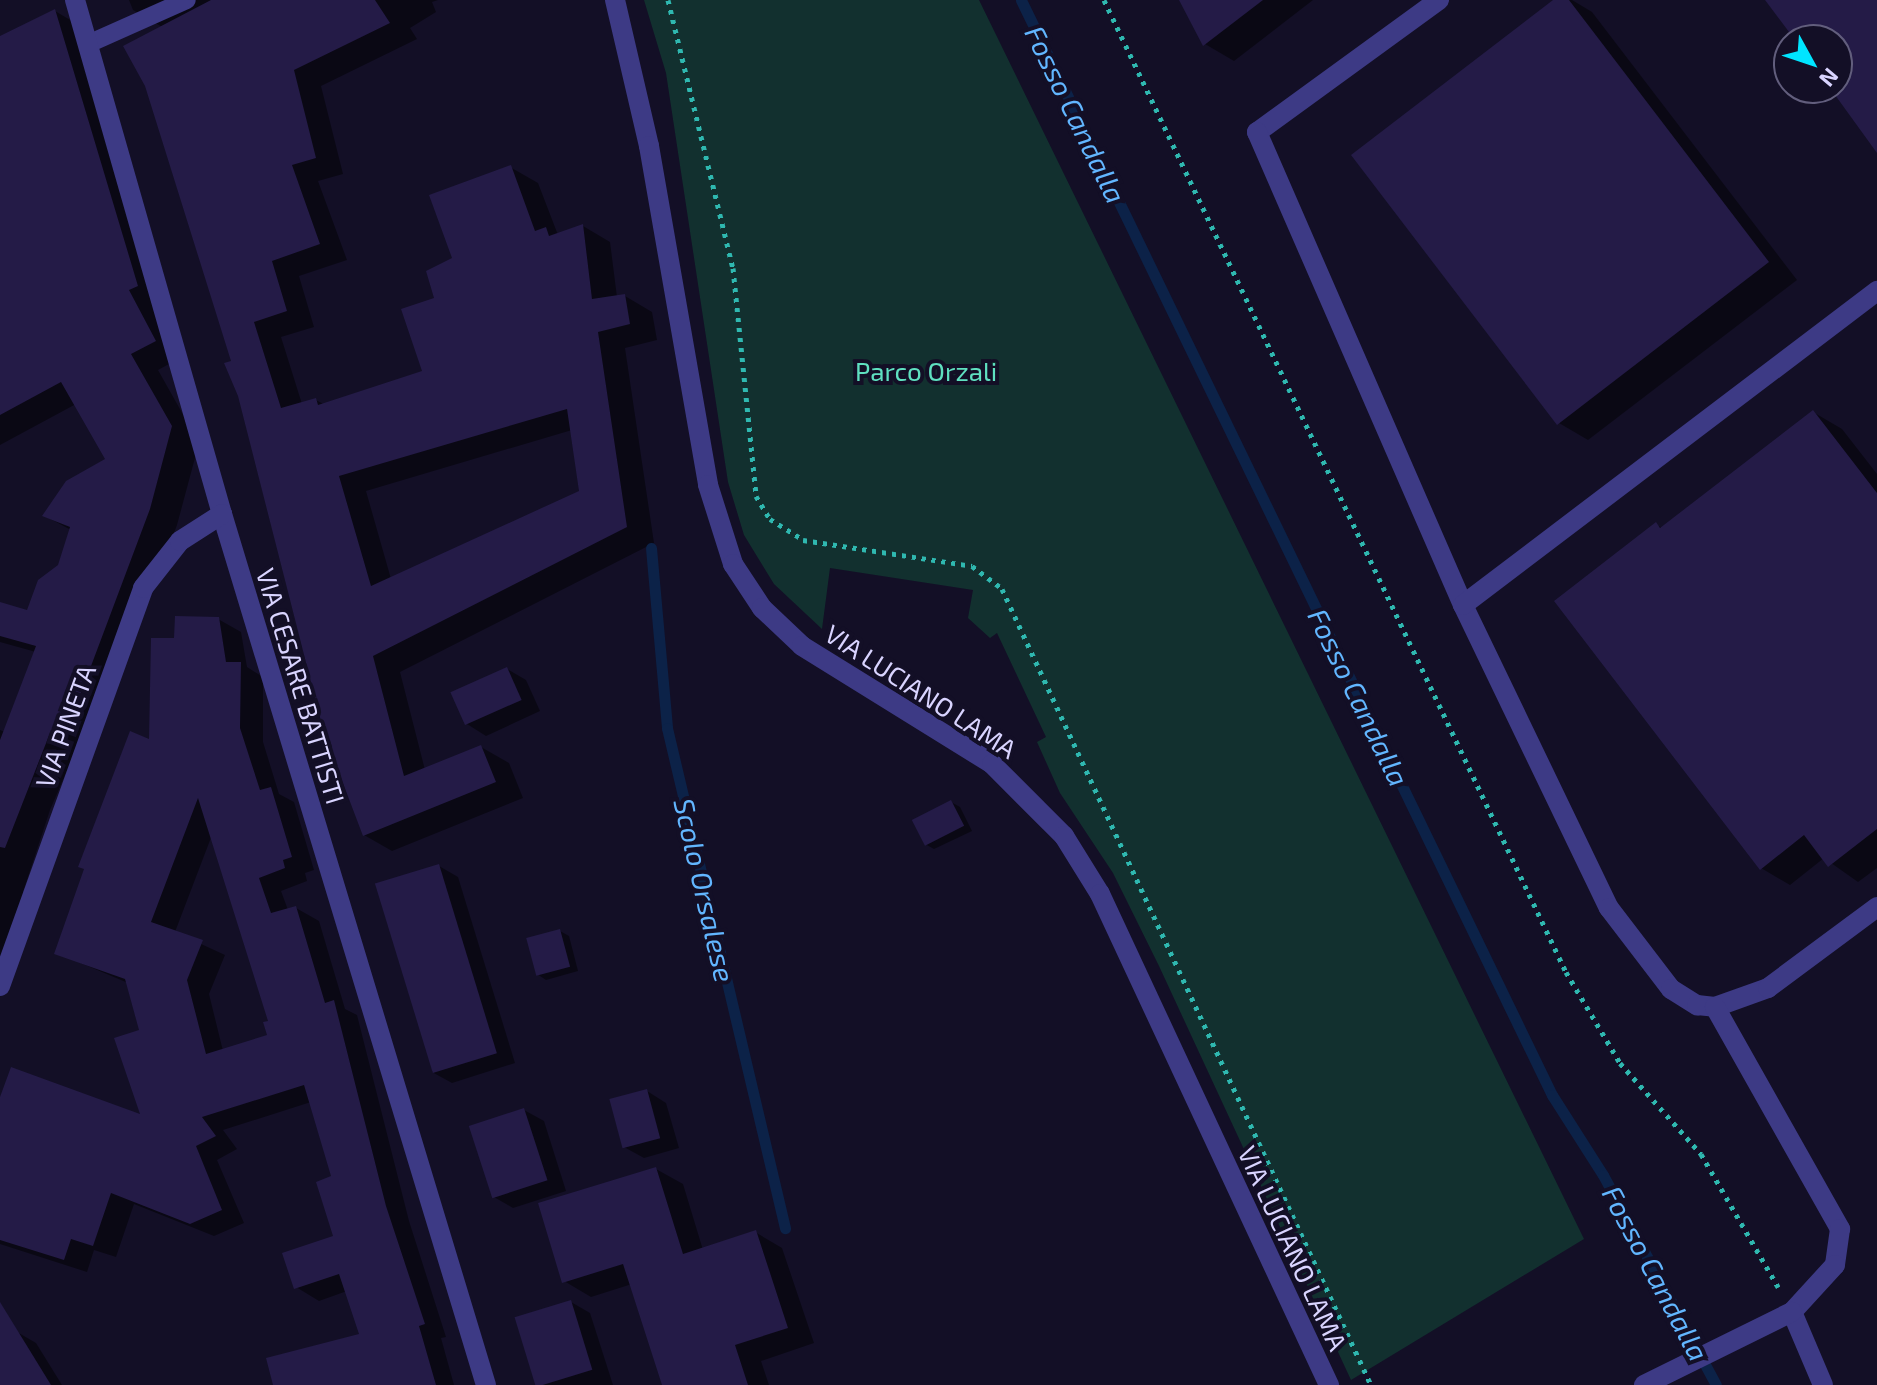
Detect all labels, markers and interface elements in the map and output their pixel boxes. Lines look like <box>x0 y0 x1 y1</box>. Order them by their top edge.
water label: Fosso Candalla <box>1019 20 1133 208</box>
north arrow <box>1773 24 1853 104</box>
text: N <box>1815 64 1845 93</box>
park label: Parco Orzali <box>855 355 997 387</box>
street label: VIA CESARE BATTISTI <box>250 564 352 808</box>
water label: Fosso Candalla <box>1302 603 1416 791</box>
street label: VIA LUCIANO LAMA <box>819 617 1023 765</box>
street label: VIA PINETA <box>28 660 102 792</box>
water label: Scolo Orsalese <box>668 795 742 985</box>
street label: VIA LUCIANO LAMA <box>1232 1141 1354 1355</box>
water label: Fosso Candalla <box>1596 1180 1716 1366</box>

